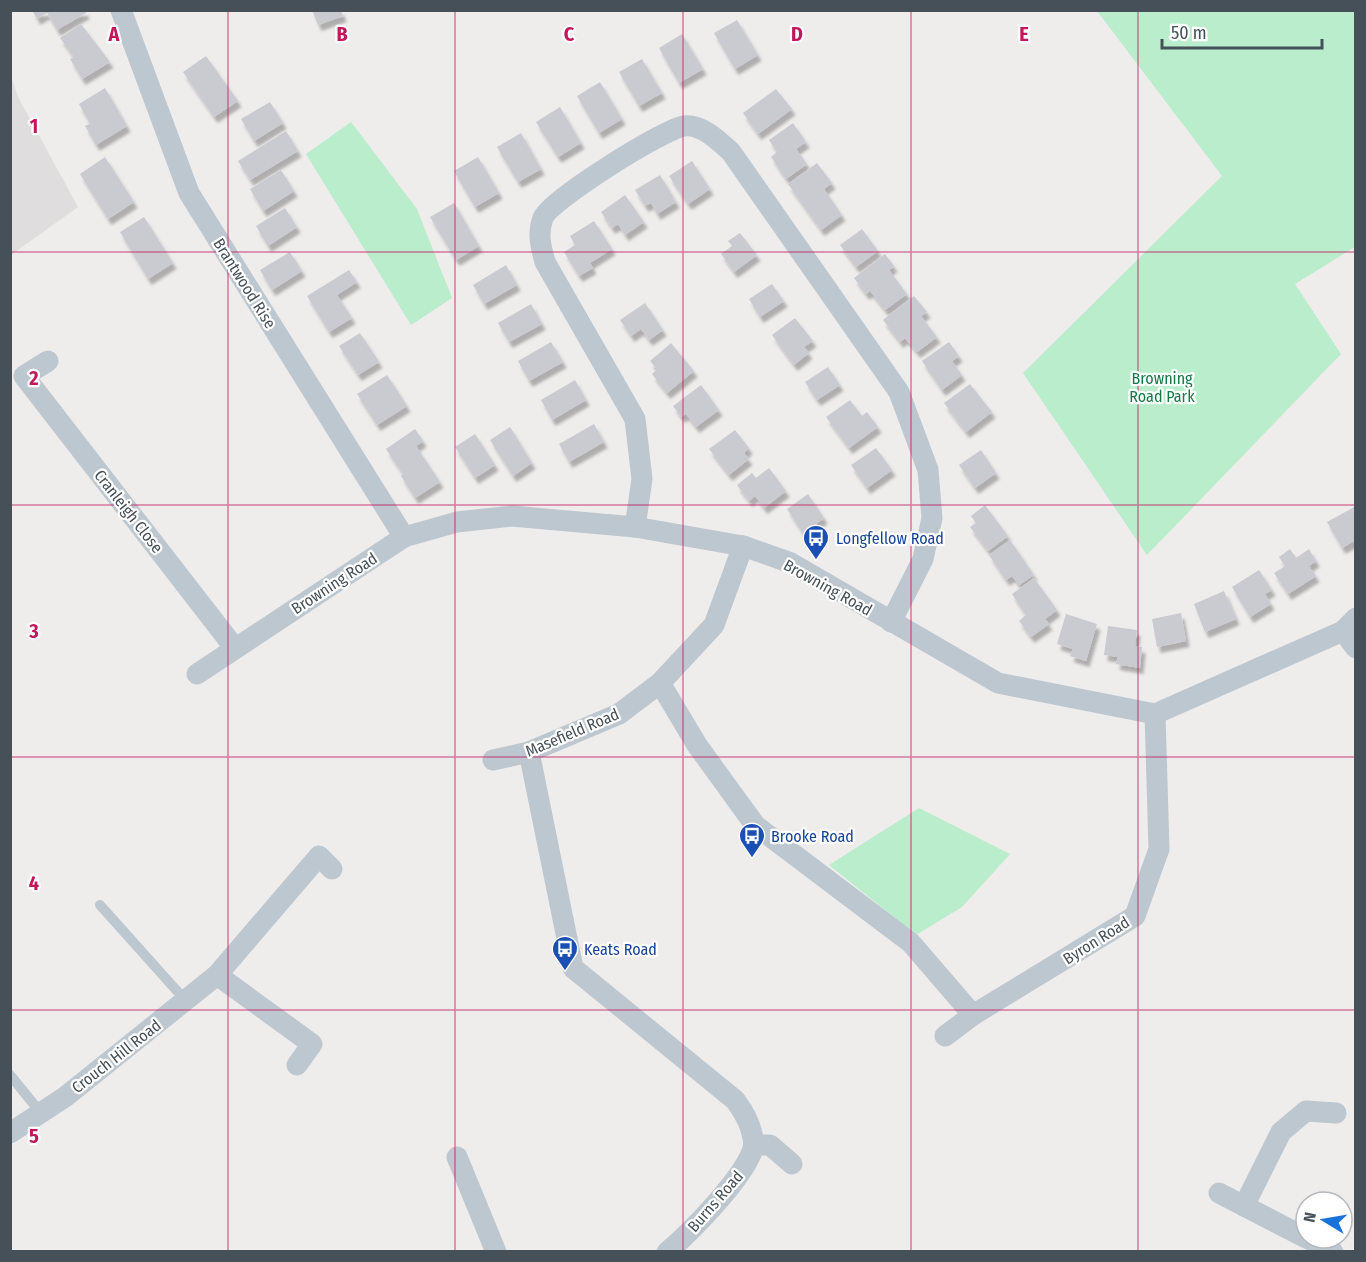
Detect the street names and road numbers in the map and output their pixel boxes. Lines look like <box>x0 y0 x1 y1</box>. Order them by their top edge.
street label: Brantwood Rise <box>209 235 280 332</box>
street label: Cranleigh Close <box>90 466 167 557</box>
street label: Browning Road <box>288 549 381 618</box>
street label: Browning Road <box>780 555 875 620</box>
street label: Masefield Road <box>523 704 622 761</box>
street label: Byron Road <box>1060 913 1133 968</box>
street label: Crouch Hill Road <box>68 1016 165 1097</box>
street label: Burns Road <box>684 1167 747 1236</box>

